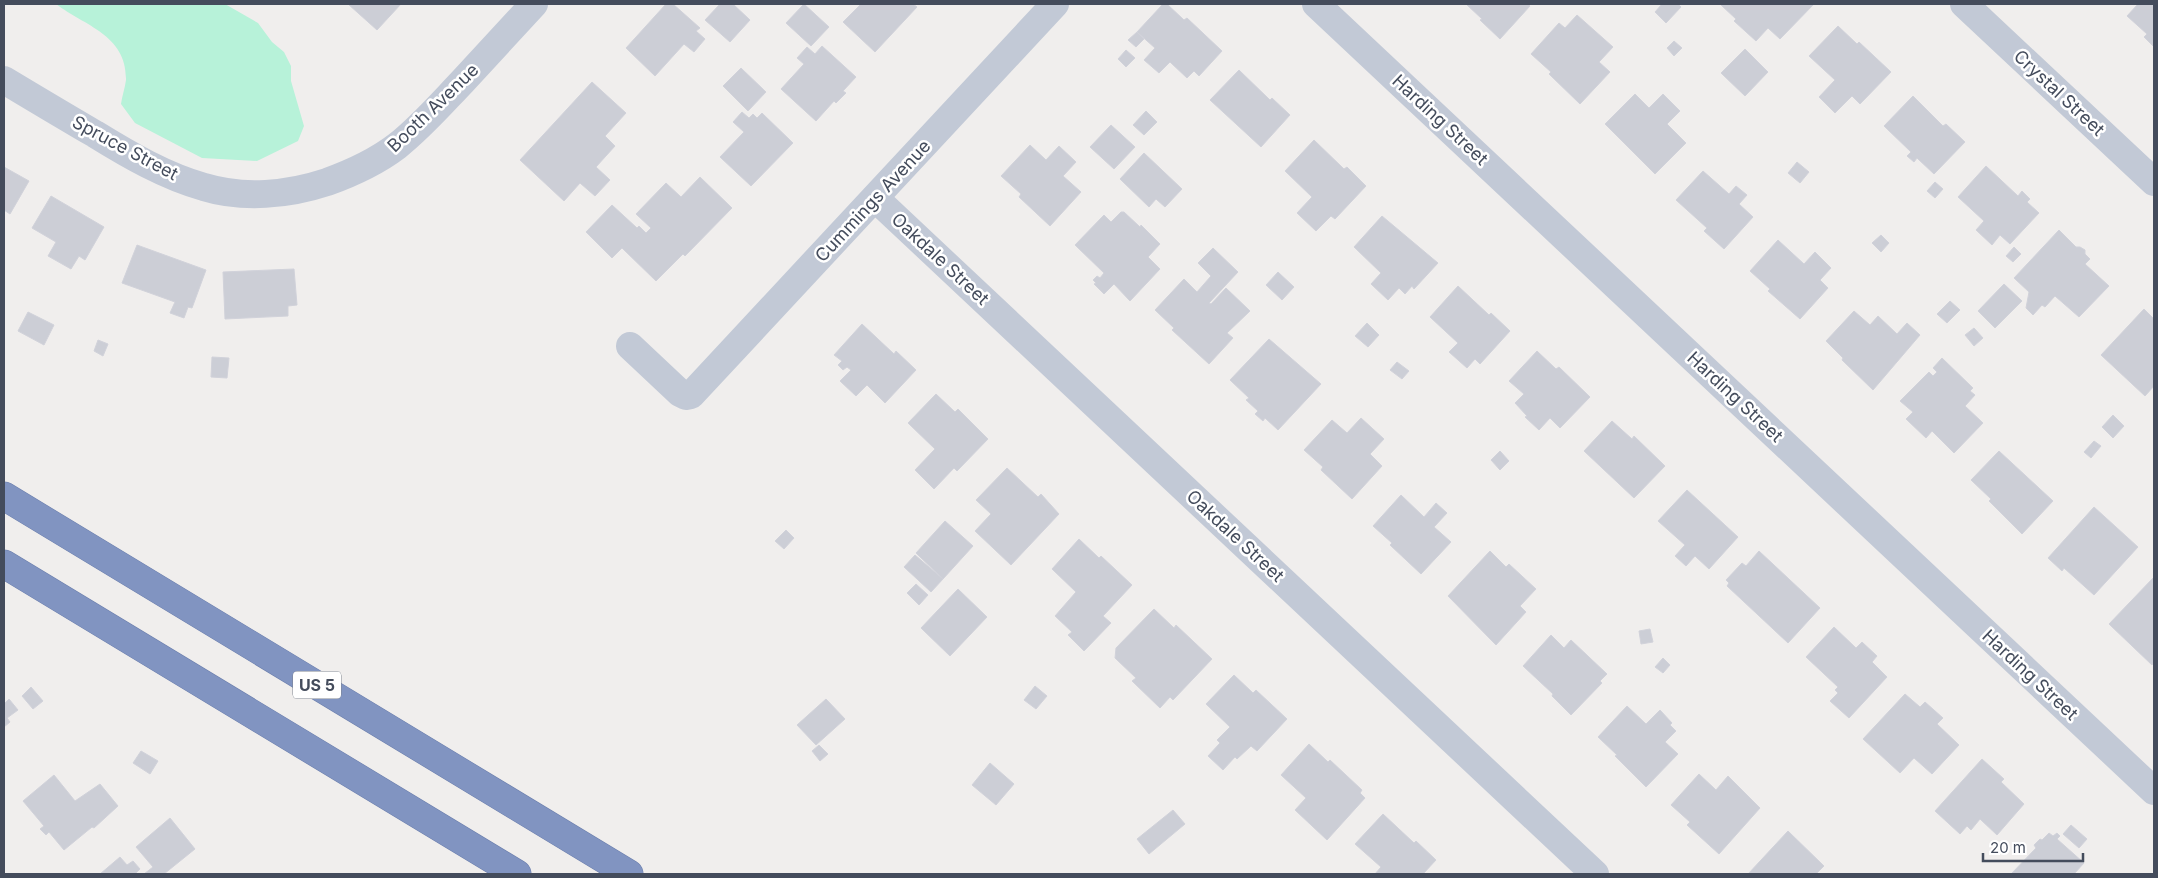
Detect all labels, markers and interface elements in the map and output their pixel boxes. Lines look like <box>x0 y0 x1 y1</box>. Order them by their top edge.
street label: Crystal Street <box>2010 45 2109 140</box>
street label: Booth Avenue <box>383 59 482 156</box>
street label: Harding Street <box>1388 70 1493 169</box>
street label: Spruce Street <box>69 111 182 184</box>
street label: Cummings Avenue <box>811 135 935 266</box>
street label: Oakdale Street <box>887 208 993 309</box>
street label: Harding Street <box>1683 347 1788 446</box>
street label: Oakdale Street <box>1182 485 1288 586</box>
street label: Harding Street <box>1978 625 2083 724</box>
road number: US 5 <box>293 672 341 698</box>
scale bar <box>1983 830 2083 862</box>
text: 20 m <box>1990 838 2026 857</box>

